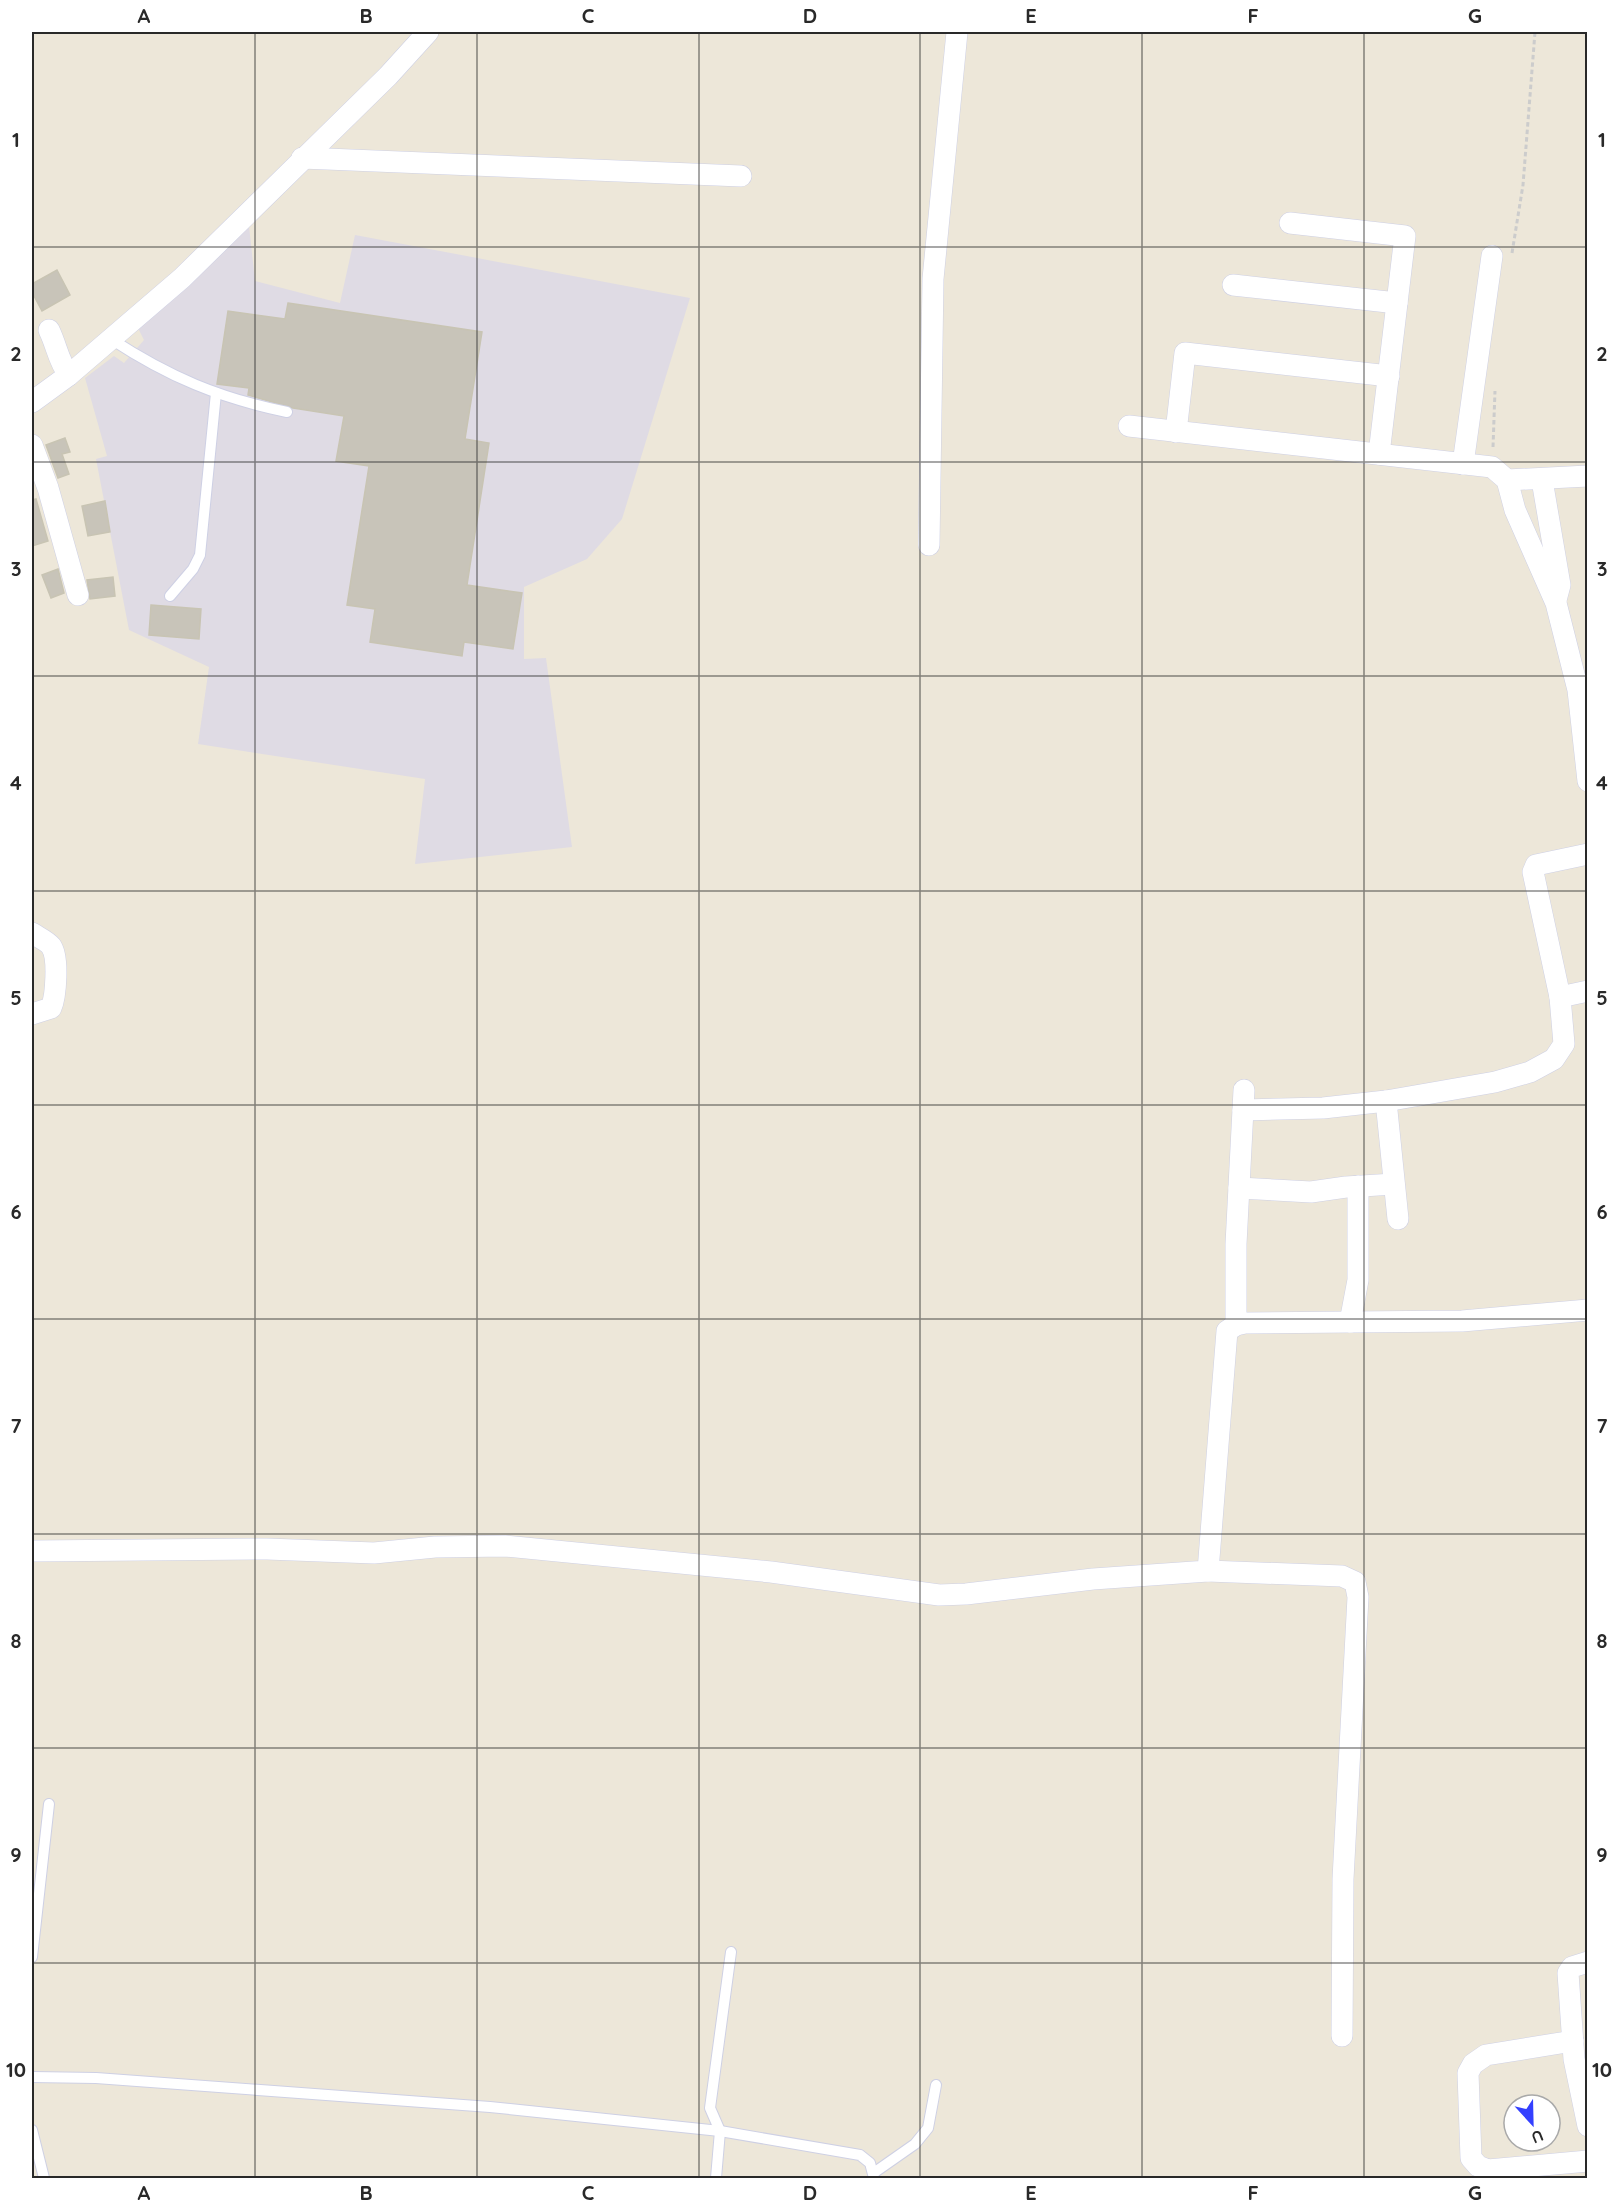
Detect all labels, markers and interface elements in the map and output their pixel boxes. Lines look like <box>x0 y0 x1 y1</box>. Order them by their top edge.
text: A <box>138 3 151 28</box>
text: B <box>359 3 373 28</box>
text: C <box>582 3 595 28</box>
text: D <box>803 3 817 28</box>
text: E <box>1025 3 1037 28</box>
text: F <box>1247 3 1259 28</box>
text: G <box>1468 3 1482 28</box>
text: 1 <box>12 127 20 152</box>
text: 1 <box>1598 127 1606 152</box>
text: 2 <box>10 341 22 366</box>
text: 2 <box>1596 341 1608 366</box>
text: 3 <box>11 556 21 581</box>
text: 3 <box>1597 556 1607 581</box>
text: 4 <box>10 770 22 795</box>
text: 4 <box>1596 770 1608 795</box>
text: 5 <box>10 985 22 1010</box>
text: 5 <box>1596 985 1608 1010</box>
text: 6 <box>10 1199 22 1224</box>
text: 6 <box>1596 1199 1608 1224</box>
text: 7 <box>11 1413 22 1438</box>
text: 7 <box>1597 1413 1608 1438</box>
text: 8 <box>11 1628 22 1653</box>
text: 8 <box>1597 1628 1608 1653</box>
text: 9 <box>10 1842 22 1867</box>
text: 9 <box>1596 1842 1608 1867</box>
text: 10 <box>6 2057 26 2082</box>
text: 10 <box>1592 2057 1612 2082</box>
north arrow <box>1502 2093 1562 2153</box>
text: U <box>1529 2126 1547 2148</box>
text: A <box>138 2180 151 2205</box>
text: B <box>359 2180 373 2205</box>
text: C <box>582 2180 595 2205</box>
text: D <box>803 2180 817 2205</box>
text: E <box>1025 2180 1037 2205</box>
text: F <box>1247 2180 1259 2205</box>
text: G <box>1468 2180 1482 2205</box>

